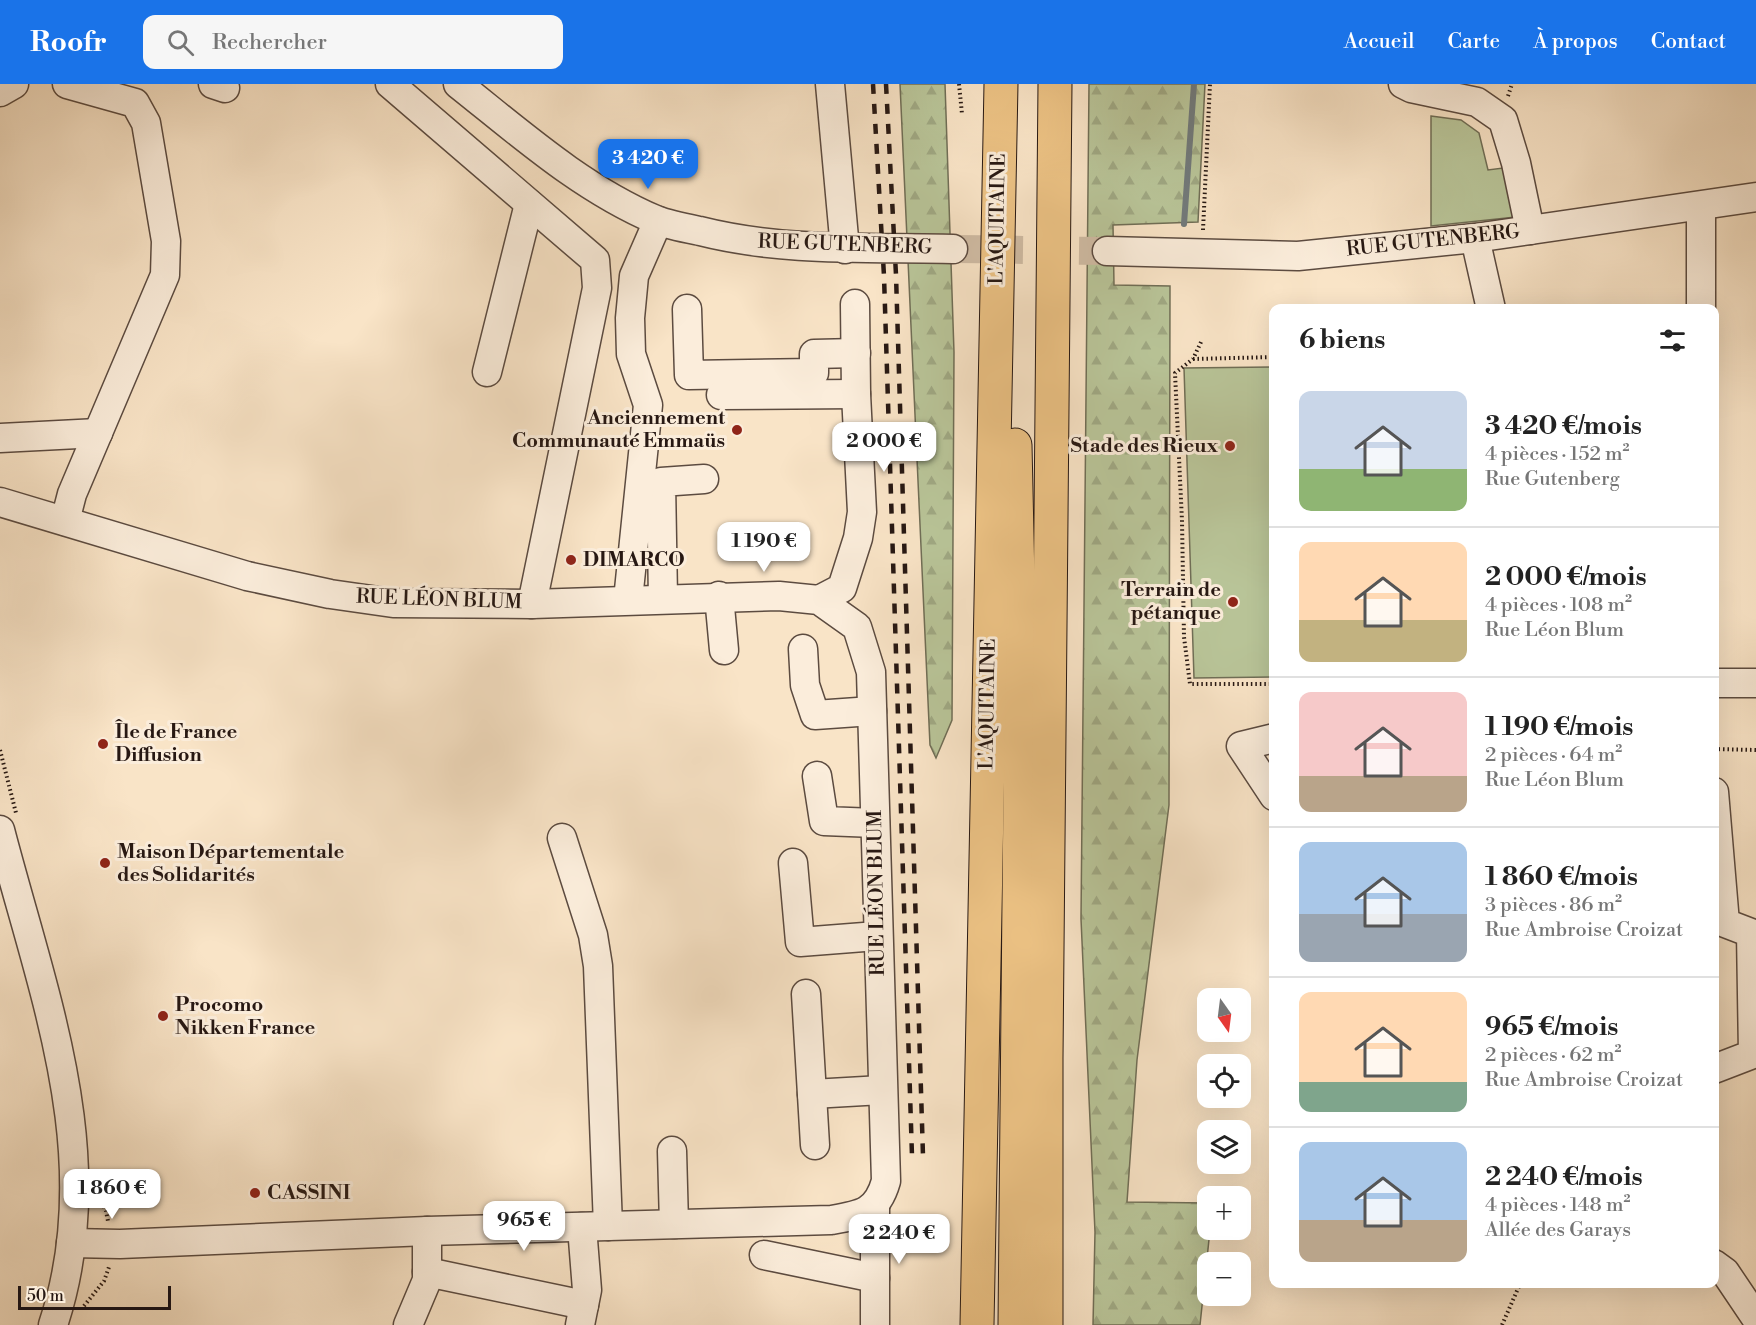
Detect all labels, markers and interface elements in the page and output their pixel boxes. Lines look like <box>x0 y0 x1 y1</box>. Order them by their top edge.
search box <box>143 15 563 69</box>
text: Roofr <box>30 25 107 60</box>
icon: search <box>164 26 197 59</box>
text: Rechercher <box>212 29 327 56</box>
text: Accueil <box>1344 29 1415 55</box>
text: Carte <box>1448 29 1500 55</box>
text: À propos <box>1533 29 1618 55</box>
text: Contact <box>1651 29 1726 55</box>
pin: 3 420 € <box>593 139 703 190</box>
text: 3 420 € <box>612 146 684 171</box>
street label: L'AQUITAINE <box>984 153 1012 285</box>
street label: RUE GUTENBERG <box>1345 219 1521 263</box>
street label: RUE GUTENBERG <box>757 229 933 261</box>
text: 6 biens <box>1299 324 1385 356</box>
icon: filters <box>1656 324 1689 357</box>
place label: Anciennement Communauté Emmaüs <box>512 406 726 454</box>
text: 3 420 €/mois <box>1485 410 1642 442</box>
icon: home <box>1347 415 1419 487</box>
pin: 2 000 € <box>829 422 939 473</box>
marker: Anciennement Communauté Emmaüs <box>730 423 744 437</box>
text: 2 000 € <box>846 429 922 454</box>
place label: Stade des Rieux <box>1070 434 1218 459</box>
marker: Stade des Rieux <box>1223 439 1237 453</box>
text: 4 pièces · 152 m² <box>1485 442 1629 467</box>
text: Rue Gutenberg <box>1485 467 1620 492</box>
pin: 1 190 € <box>709 522 819 573</box>
text: 1 190 € <box>731 529 797 554</box>
place label: DIMARCO <box>583 548 685 573</box>
marker: DIMARCO <box>564 553 578 567</box>
text: 2 000 €/mois <box>1485 561 1647 593</box>
icon: home <box>1347 566 1419 638</box>
place label: Terrain de pétanque <box>1121 578 1221 626</box>
street label: RUE LÉON BLUM <box>355 584 523 615</box>
text: 4 pièces · 108 m² <box>1485 593 1632 618</box>
marker: Terrain de pétanque <box>1226 595 1240 609</box>
text: Rue Léon Blum <box>1485 618 1624 643</box>
street label: L'AQUITAINE <box>974 638 1002 770</box>
text: 1 190 €/mois <box>1485 711 1633 743</box>
icon: home <box>1347 716 1419 788</box>
place label: Île de France Diffusion <box>114 719 238 768</box>
marker: Île de France Diffusion <box>96 737 110 751</box>
text: 2 pièces · 64 m² <box>1485 743 1622 768</box>
text: Rue Léon Blum <box>1485 768 1624 793</box>
street label: RUE LÉON BLUM <box>862 809 891 976</box>
place label: Maison Départementale des Solidarités <box>117 840 344 888</box>
marker: Maison Départementale des Solidarités <box>98 856 112 870</box>
text: 1 860 €/mois <box>1485 861 1638 893</box>
icon: home <box>1347 866 1419 938</box>
text: 3 pièces · 86 m² <box>1485 893 1622 918</box>
text: Rue Ambroise Croizat <box>1485 918 1683 943</box>
north arrow <box>1197 988 1251 1042</box>
map controls <box>1197 988 1251 1306</box>
place label: Procomo Nikken France <box>175 993 316 1041</box>
marker: Procomo Nikken France <box>156 1009 170 1023</box>
text: 965 €/mois <box>1485 1011 1618 1043</box>
icon: home <box>1347 1016 1419 1088</box>
text: 2 pièces · 62 m² <box>1485 1043 1621 1068</box>
button: locate <box>1197 1054 1251 1108</box>
text: Rue Ambroise Croizat <box>1485 1068 1683 1093</box>
button: layers <box>1197 1120 1251 1174</box>
text: 2 240 €/mois <box>1485 1161 1643 1193</box>
icon: home <box>1347 1166 1419 1238</box>
pin: 1 860 € <box>57 1169 167 1220</box>
text: 1 860 € <box>78 1176 146 1201</box>
place label: CASSINI <box>267 1181 351 1206</box>
marker: CASSINI <box>248 1186 262 1200</box>
button: + <box>1197 1186 1251 1240</box>
text: 4 pièces · 148 m² <box>1485 1193 1630 1218</box>
pin: 965 € <box>482 1201 566 1252</box>
text: 965 € <box>497 1208 551 1233</box>
pin: 2 240 € <box>844 1214 954 1265</box>
text: Allée des Garays <box>1485 1218 1631 1243</box>
text: 2 240 € <box>863 1221 935 1246</box>
button: − <box>1197 1252 1251 1306</box>
scale bar <box>18 1283 171 1310</box>
text: 50 m <box>27 1286 64 1306</box>

